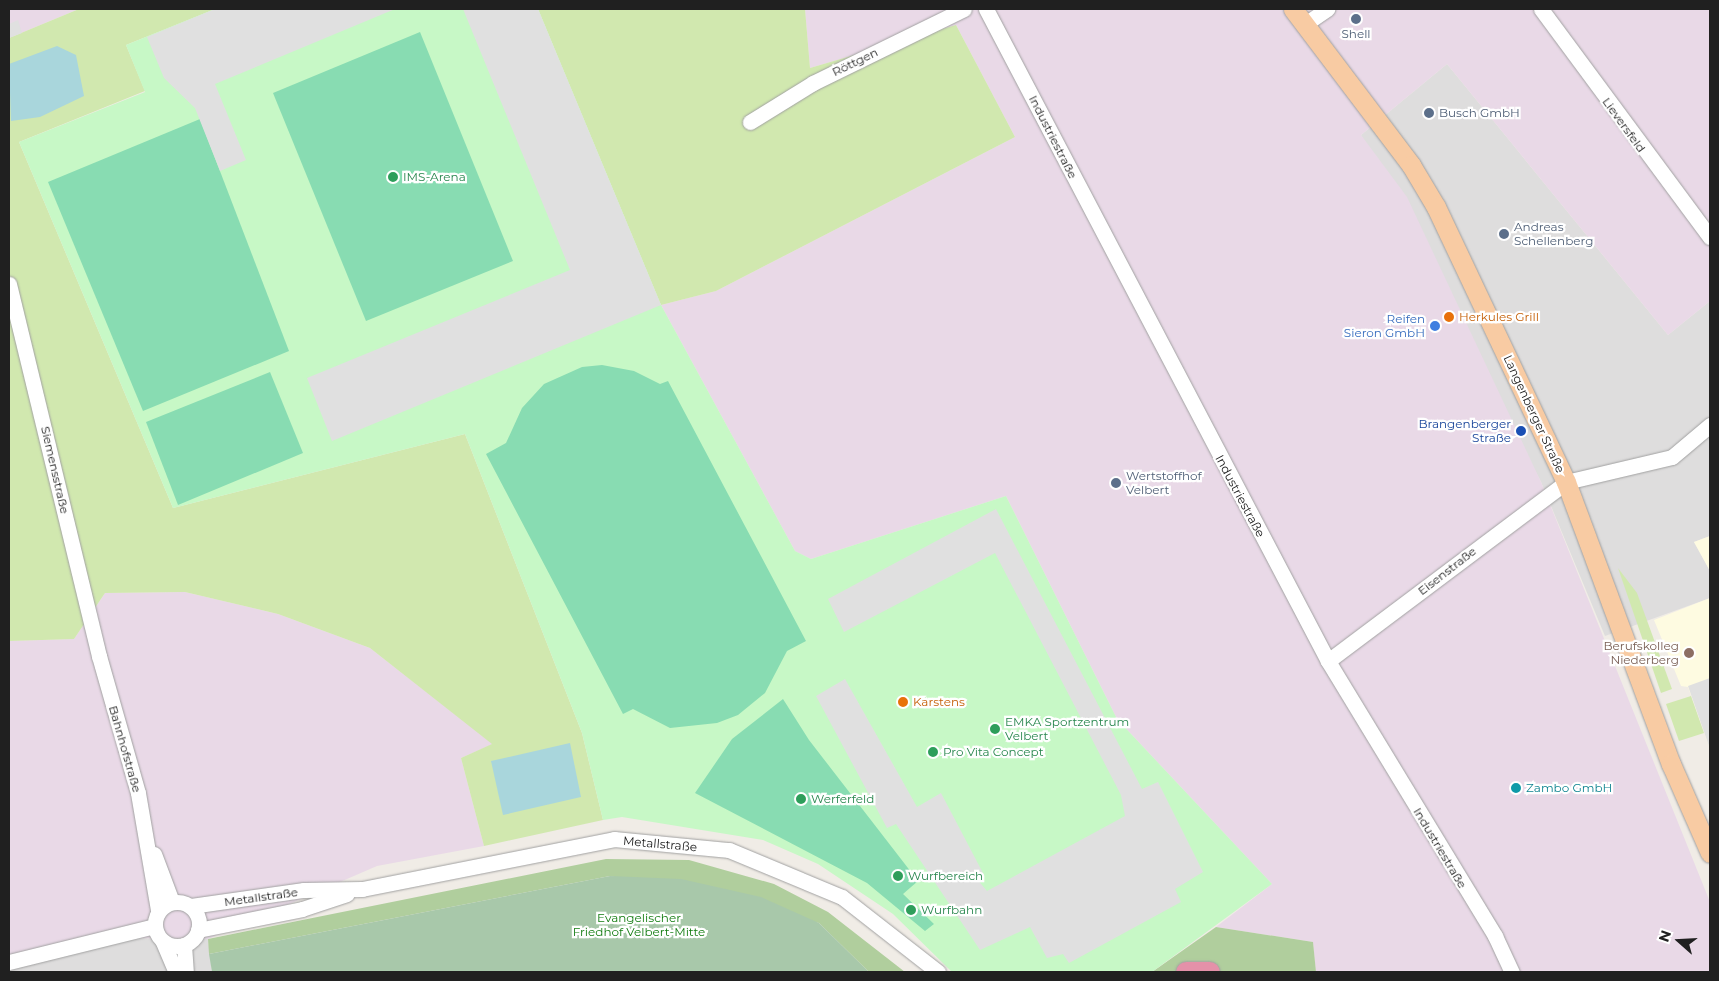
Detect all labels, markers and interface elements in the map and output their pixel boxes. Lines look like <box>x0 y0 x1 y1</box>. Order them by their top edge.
marker: Shell <box>1350 13 1362 25</box>
place label: Shell <box>1341 27 1371 41</box>
street label: Röttgen <box>830 45 880 79</box>
street label: Industriestraße <box>1026 93 1080 181</box>
street label: Lieversfeld <box>1599 95 1649 155</box>
place label: Busch GmbH <box>1439 106 1520 120</box>
marker: Busch GmbH <box>1423 107 1435 119</box>
place label: IMS-Arena <box>403 170 466 184</box>
marker: IMS-Arena <box>387 171 399 183</box>
place label: Andreas Schellenberg <box>1514 220 1593 248</box>
marker: Andreas Schellenberg <box>1498 228 1510 240</box>
place label: Herkules Grill <box>1459 310 1539 324</box>
marker: Herkules Grill <box>1443 311 1455 323</box>
place label: Reifen Sieron GmbH <box>1344 312 1425 340</box>
marker: Reifen Sieron GmbH <box>1429 320 1441 332</box>
street label: Langenberger Straße <box>1500 353 1568 475</box>
place label: Brangenberger Straße <box>1419 417 1511 445</box>
street label: Siemensstraße <box>38 425 72 515</box>
marker: Brangenberger Straße <box>1515 425 1527 437</box>
street label: Industriestraße <box>1212 452 1268 540</box>
place label: Wertstoffhof Velbert <box>1126 469 1202 497</box>
marker: Wertstoffhof Velbert <box>1110 477 1122 489</box>
street label: Eisenstraße <box>1415 544 1479 598</box>
place label: Berufskolleg Niederberg <box>1604 639 1679 667</box>
marker: Berufskolleg Niederberg <box>1683 647 1695 659</box>
place label: Karstens <box>913 695 965 709</box>
marker: Karstens <box>897 696 909 708</box>
street label: Bahnhofstraße <box>106 704 144 794</box>
place label: EMKA Sportzentrum Velbert <box>1005 715 1129 743</box>
marker: EMKA Sportzentrum Velbert <box>989 723 1001 735</box>
place label: Pro Vita Concept <box>943 745 1044 759</box>
marker: Pro Vita Concept <box>927 746 939 758</box>
place label: Zambo GmbH <box>1526 781 1612 795</box>
marker: Zambo GmbH <box>1510 782 1522 794</box>
place label: Werferfeld <box>811 792 874 806</box>
marker: Werferfeld <box>795 793 807 805</box>
street label: Industriestraße <box>1410 805 1470 891</box>
street label: Metallstraße <box>622 834 698 854</box>
place label: Wurfbereich <box>908 869 983 883</box>
marker: Wurfbereich <box>892 870 904 882</box>
street label: Metallstraße <box>223 885 299 909</box>
place label: Wurfbahn <box>921 903 982 917</box>
marker: Wurfbahn <box>905 904 917 916</box>
park label: Evangelischer Friedhof Velbert-Mitte <box>573 911 705 939</box>
north arrow <box>1654 916 1704 966</box>
text: N <box>1654 928 1675 944</box>

